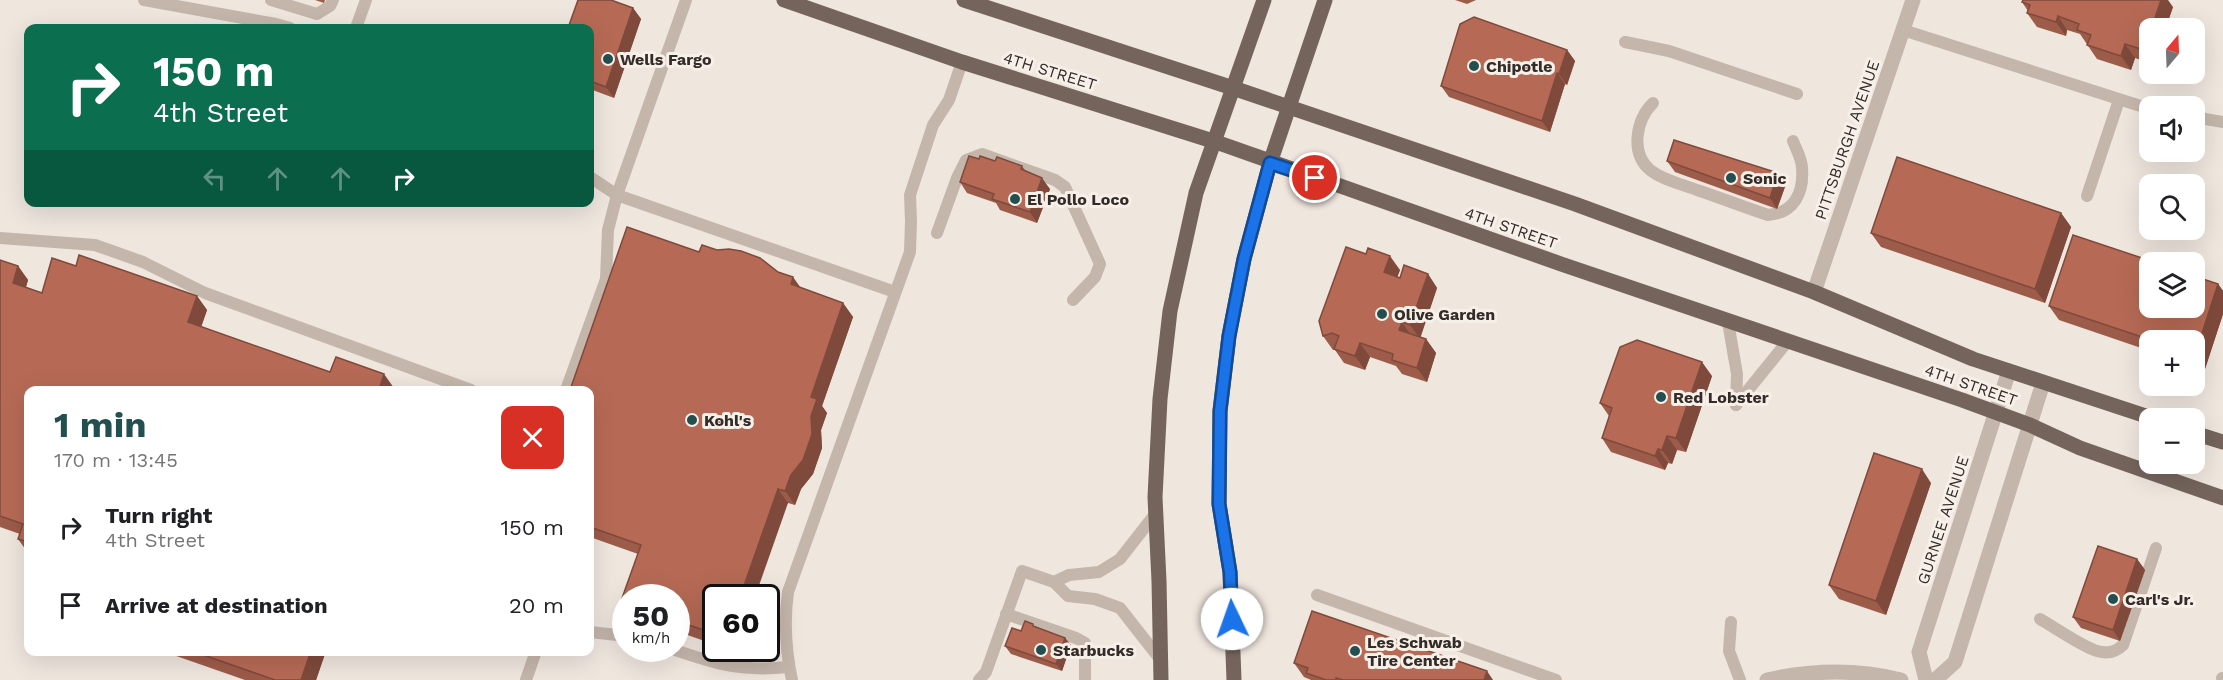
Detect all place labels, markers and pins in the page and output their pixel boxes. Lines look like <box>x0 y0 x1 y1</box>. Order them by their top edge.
place label: Wells Fargo <box>620 50 712 69</box>
marker: Wells Fargo <box>601 52 615 66</box>
place label: Chipotle <box>1486 57 1553 76</box>
marker: Chipotle <box>1467 59 1481 73</box>
pin <box>1289 152 1340 203</box>
place label: Sonic <box>1743 169 1787 188</box>
marker: Sonic <box>1724 171 1738 185</box>
place label: El Pollo Loco <box>1027 190 1130 209</box>
marker: El Pollo Loco <box>1008 192 1022 206</box>
place label: Olive Garden <box>1394 305 1495 324</box>
marker: Olive Garden <box>1375 307 1389 321</box>
place label: Red Lobster <box>1673 388 1769 407</box>
marker: Red Lobster <box>1654 390 1668 404</box>
place label: Kohl's <box>704 411 752 430</box>
marker: Kohl's <box>685 413 699 427</box>
place label: Carl's Jr. <box>2125 590 2194 609</box>
marker: Carl's Jr. <box>2106 592 2120 606</box>
place label: Les Schwab Tire Center <box>1367 633 1462 670</box>
place label: Starbucks <box>1053 641 1134 660</box>
marker: Starbucks <box>1034 643 1048 657</box>
marker: Les Schwab Tire Center <box>1348 644 1362 658</box>

